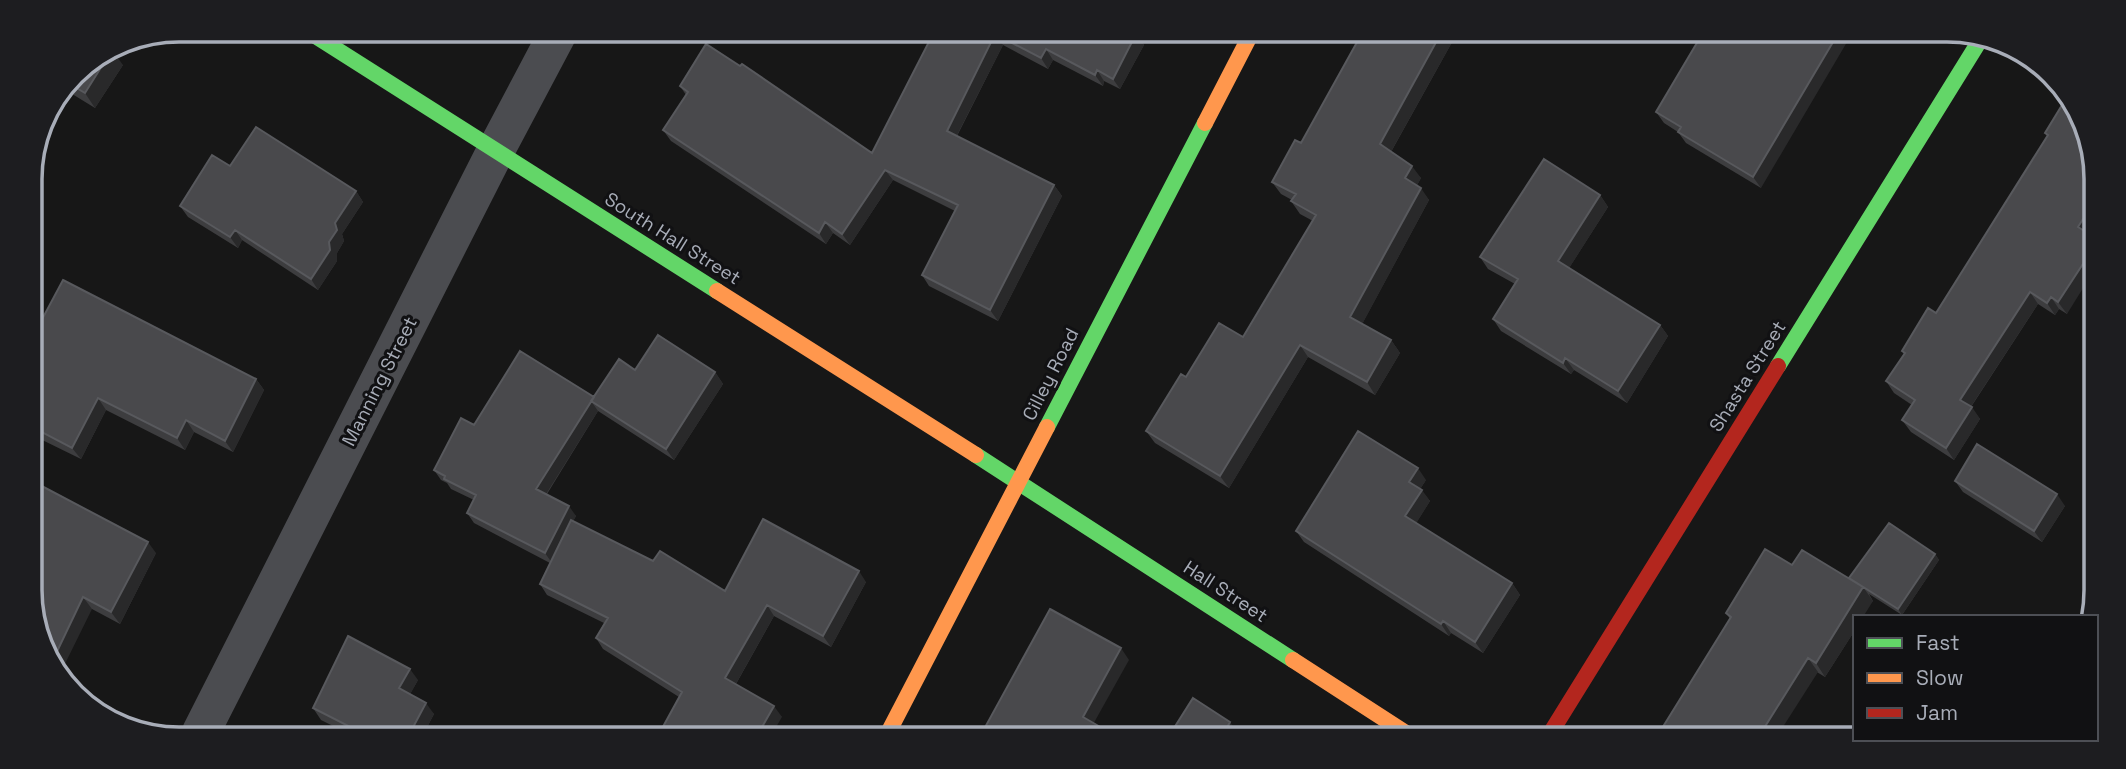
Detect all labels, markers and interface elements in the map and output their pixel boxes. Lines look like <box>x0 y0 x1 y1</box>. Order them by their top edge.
street label: South Hall Street <box>600 187 745 290</box>
street label: Manning Street <box>336 312 423 450</box>
street label: Shasta Street <box>1703 316 1792 437</box>
street label: Cilley Road <box>1016 324 1084 425</box>
street label: Hall Street <box>1179 555 1273 628</box>
legend <box>1853 615 2098 741</box>
text: Fast <box>1916 629 1960 656</box>
text: Slow <box>1916 664 1964 691</box>
text: Jam <box>1916 699 1958 726</box>

